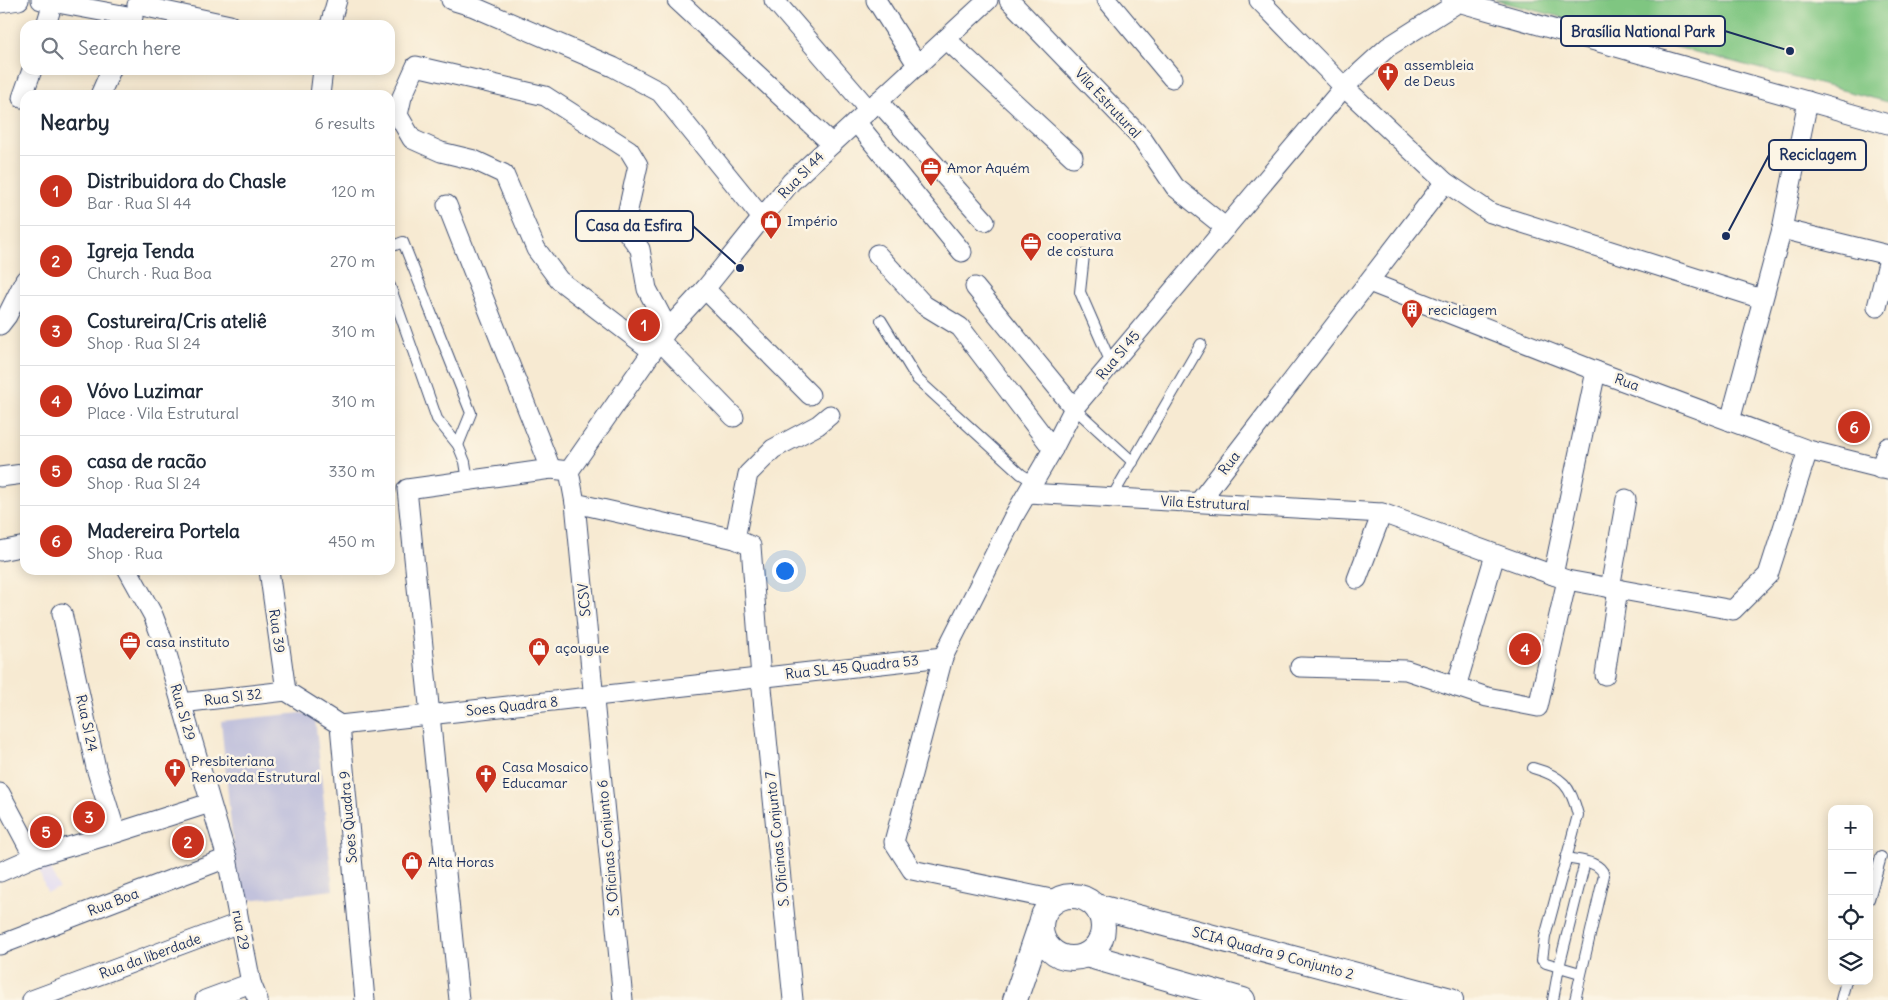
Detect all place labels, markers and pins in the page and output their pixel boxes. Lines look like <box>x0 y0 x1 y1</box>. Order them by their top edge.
callout: Brasília National Park <box>1561 16 1725 46</box>
place label: assembleia de Deus <box>1404 56 1474 90</box>
church icon: assembleia de Deus <box>1376 61 1400 92</box>
callout: Reciclagem <box>1769 140 1866 170</box>
office icon: Amor Aquém <box>919 156 943 187</box>
place label: Amor Aquém <box>947 159 1030 177</box>
shop icon: Império <box>759 209 783 240</box>
callout: Casa da Esfira <box>576 211 693 241</box>
place label: Império <box>787 212 838 230</box>
place label: cooperativa de costura <box>1047 226 1121 260</box>
office icon: cooperativa de costura <box>1019 231 1043 262</box>
building icon: reciclagem <box>1400 298 1424 329</box>
place label: reciclagem <box>1428 301 1497 319</box>
pin: 1 <box>628 306 660 344</box>
pin: 6 <box>1838 408 1870 446</box>
office icon: casa instituto <box>118 630 142 661</box>
pin: 4 <box>1509 630 1541 668</box>
place label: casa instituto <box>146 633 230 651</box>
shop icon: açougue <box>527 636 551 667</box>
place label: açougue <box>555 639 609 657</box>
place label: Presbiteriana Renovada Estrutural <box>191 752 320 786</box>
church icon: Presbiteriana Renovada Estrutural <box>163 757 187 788</box>
place label: Casa Mosaico Educamar <box>502 758 588 792</box>
church icon: Casa Mosaico Educamar <box>474 763 498 794</box>
pin: 3 <box>73 798 105 836</box>
pin: 5 <box>30 813 62 851</box>
pin: 2 <box>172 823 204 861</box>
shop icon: Alta Horas <box>400 850 424 881</box>
place label: Alta Horas <box>428 853 494 871</box>

